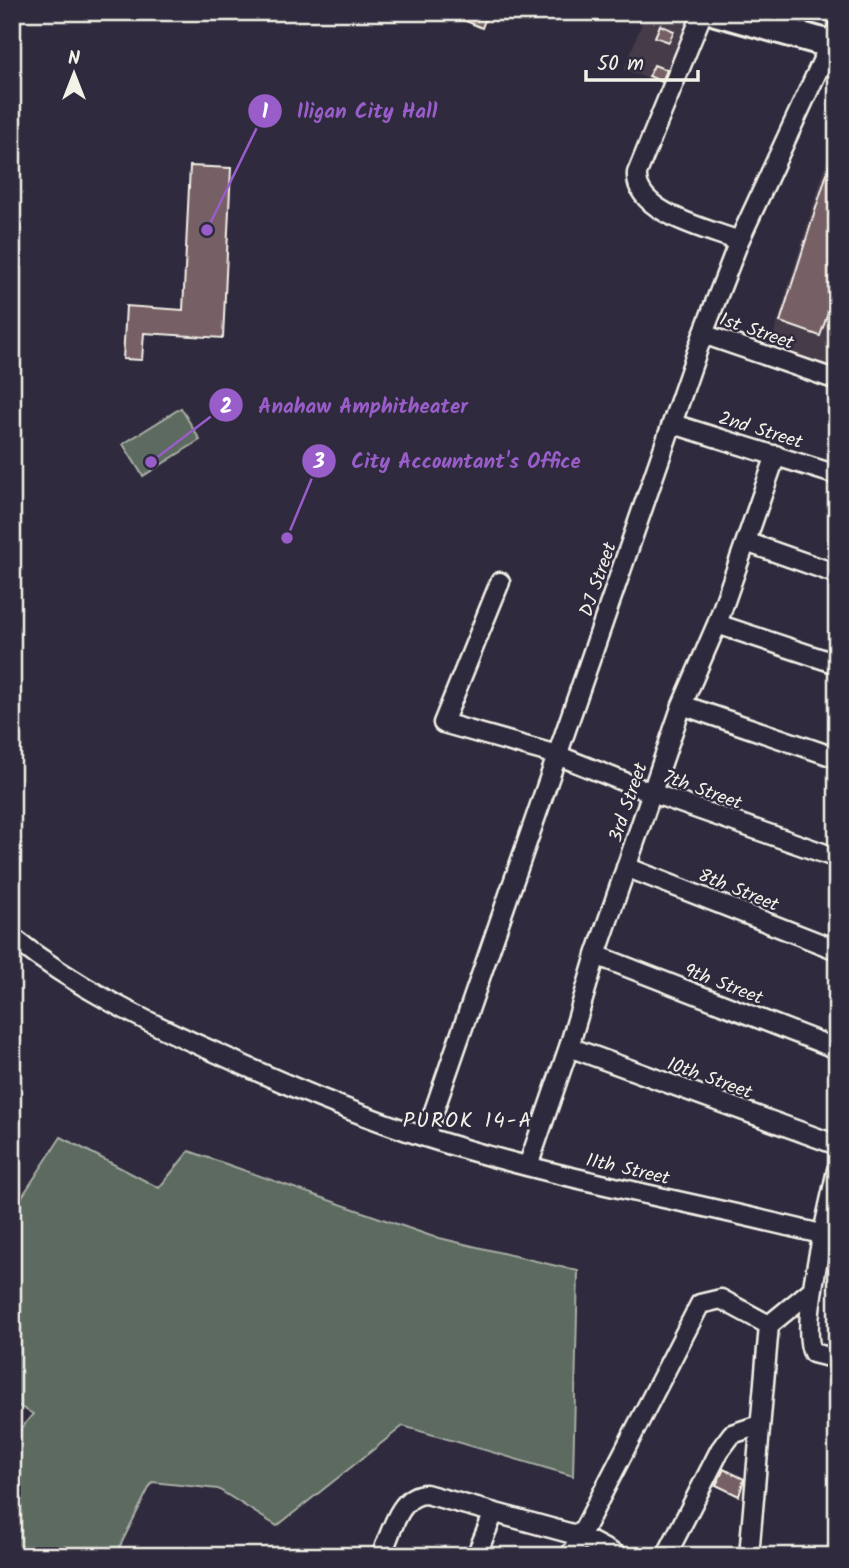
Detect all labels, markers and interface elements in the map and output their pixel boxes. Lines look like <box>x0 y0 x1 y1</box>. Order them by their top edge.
north arrow <box>38 38 108 108</box>
scale bar <box>586 38 698 82</box>
text: N <box>68 44 80 74</box>
text: 50 m <box>597 48 644 81</box>
callout: Iligan City Hall <box>247 90 451 132</box>
text: 1 <box>262 96 269 129</box>
text: Iligan City Hall <box>297 96 438 129</box>
street label: 1st Street <box>715 305 798 359</box>
callout: Anahaw Amphitheater <box>209 384 482 426</box>
text: 2 <box>220 391 232 424</box>
text: Anahaw Amphitheater <box>258 391 469 424</box>
street label: 2nd Street <box>715 404 807 458</box>
callout: City Accountant's Office <box>302 440 594 482</box>
text: 3 <box>312 446 325 479</box>
text: City Accountant's Office <box>351 446 581 479</box>
street label: DJ Street <box>572 538 626 621</box>
street label: 3rd Street <box>601 758 657 847</box>
street label: 7th Street <box>659 763 747 819</box>
street label: 8th Street <box>693 861 784 921</box>
street label: 9th Street <box>679 956 768 1014</box>
street label: 10th Street <box>662 1050 757 1108</box>
district label: PUROK 14-A <box>403 1105 533 1138</box>
street label: 11th Street <box>583 1146 673 1194</box>

